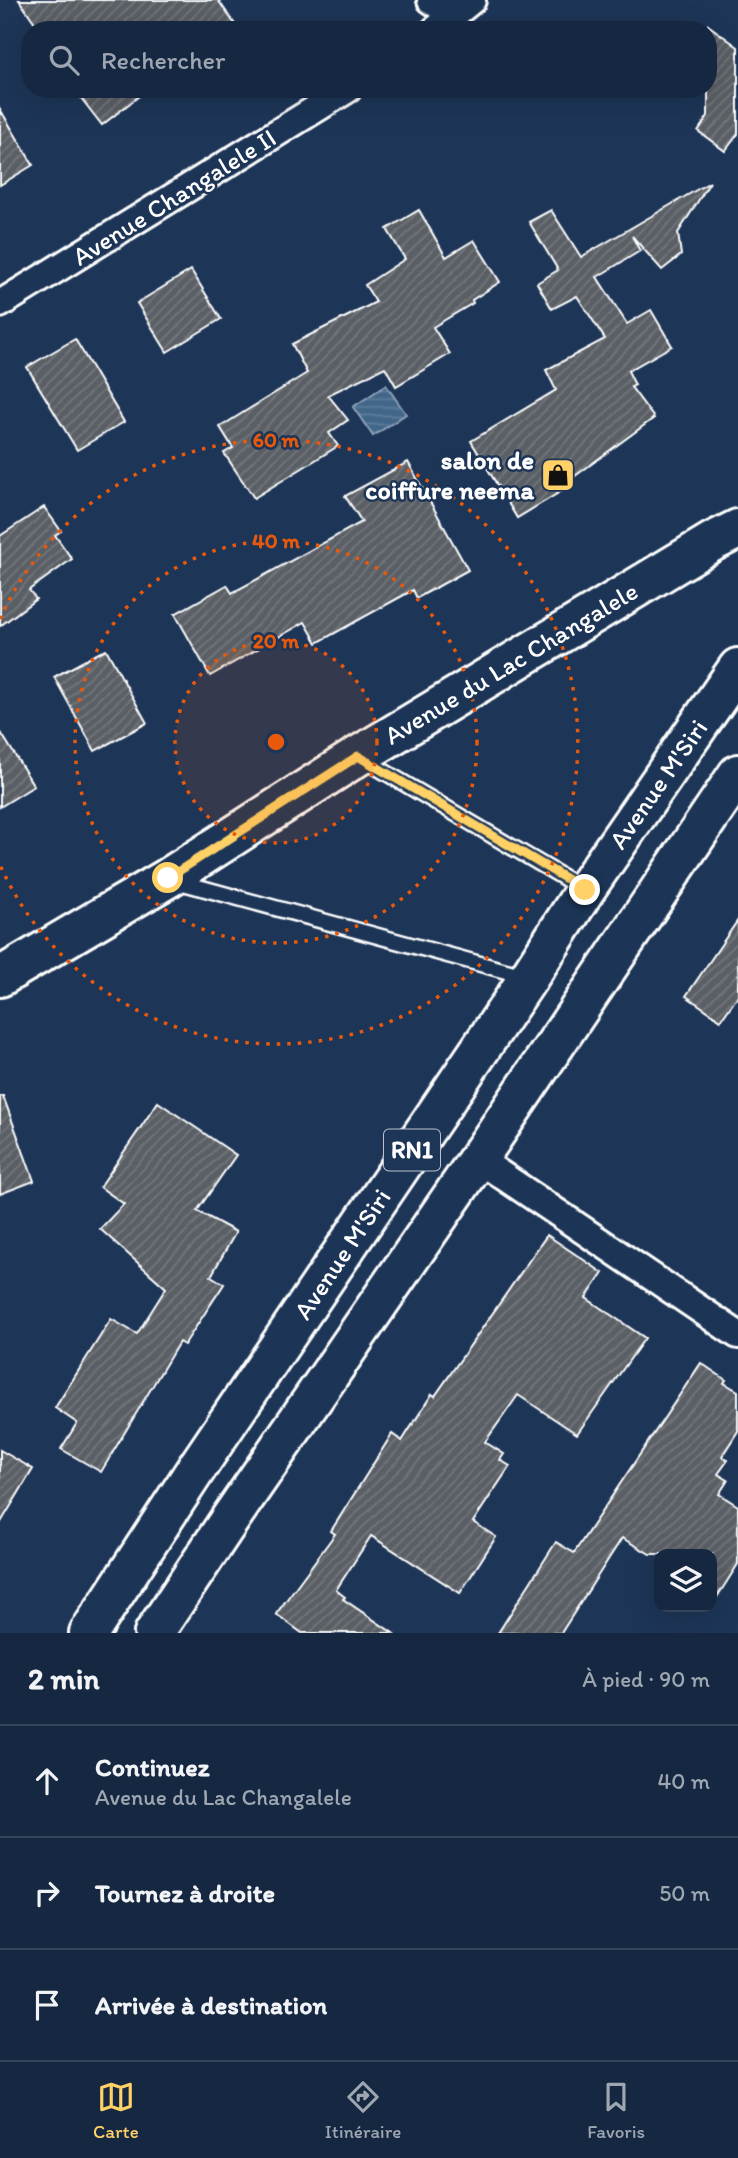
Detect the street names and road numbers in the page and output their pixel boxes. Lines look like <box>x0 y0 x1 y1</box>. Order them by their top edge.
street label: Avenue Changalele II <box>66 121 282 273</box>
street label: Avenue du Lac Changalele <box>378 575 644 751</box>
street label: Avenue M'Siri <box>602 713 714 855</box>
road number: RN1 <box>384 1130 440 1170</box>
street label: Avenue M'Siri <box>287 1183 397 1325</box>

